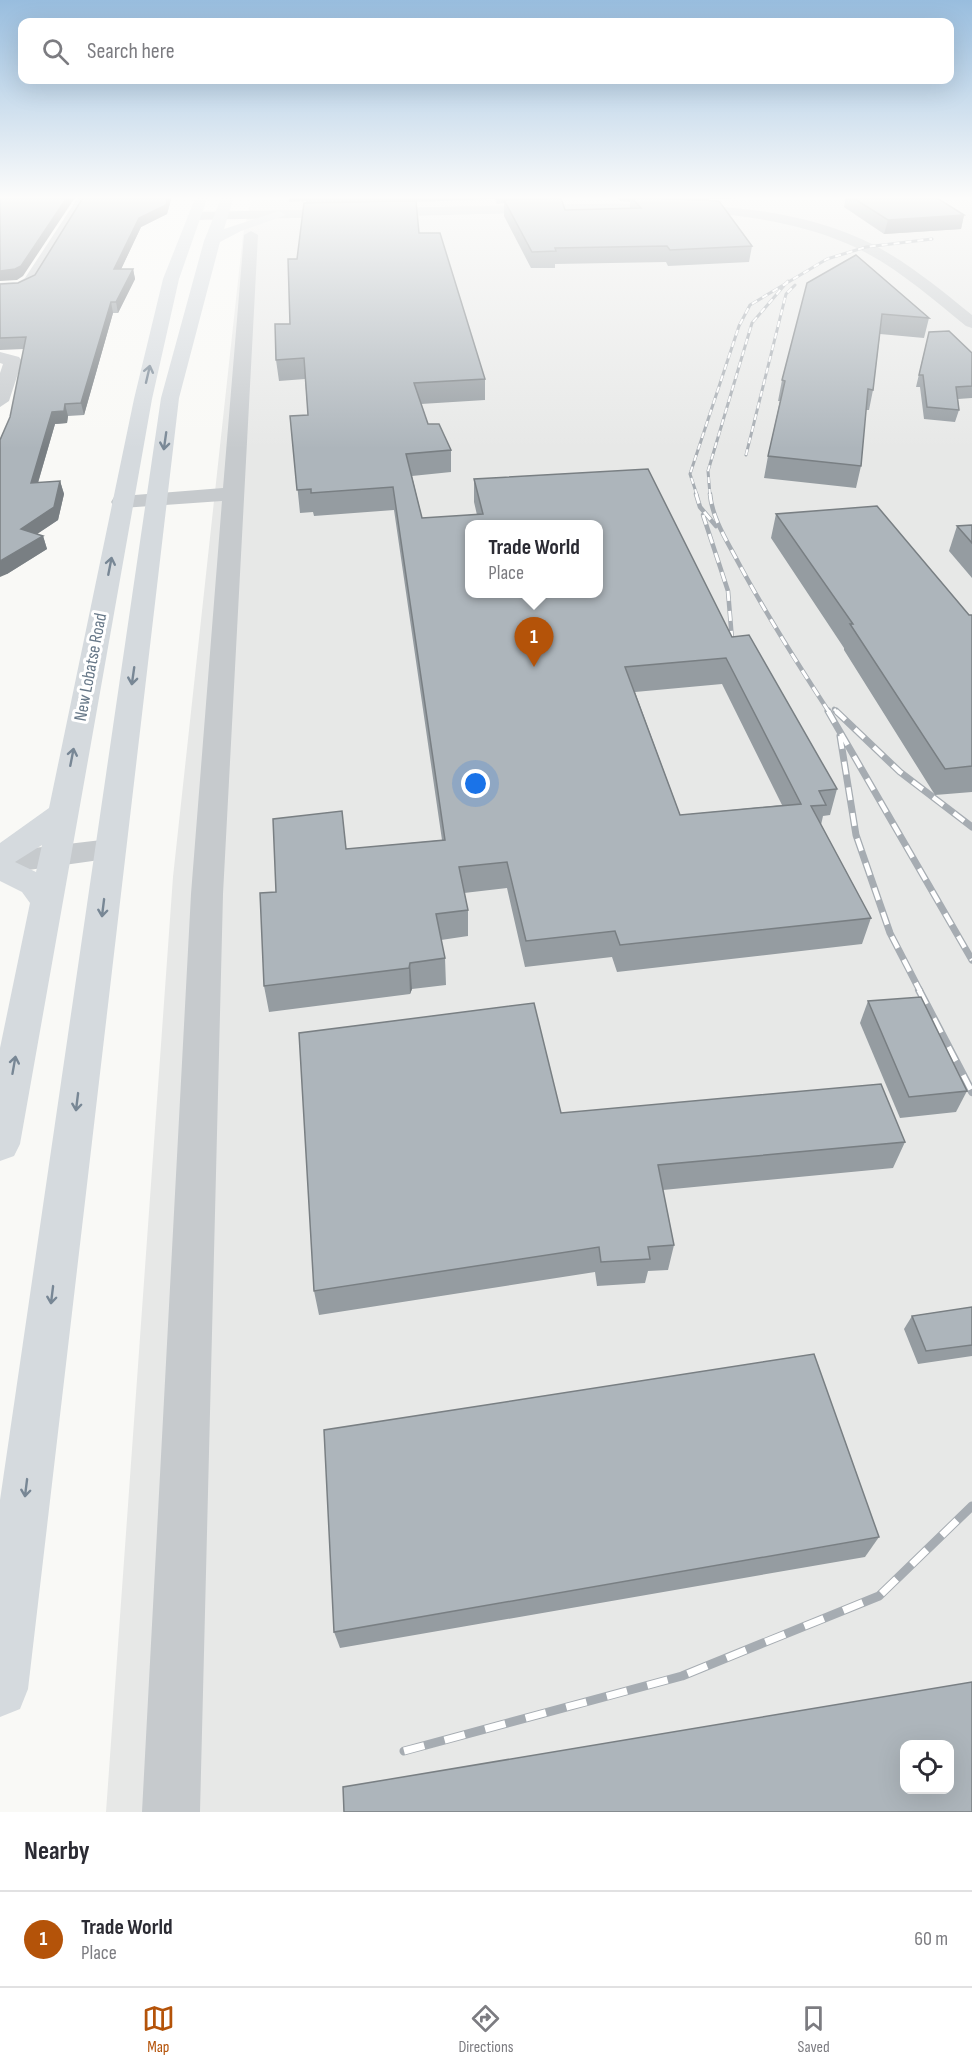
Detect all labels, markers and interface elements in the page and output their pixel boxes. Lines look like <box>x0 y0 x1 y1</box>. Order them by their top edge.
search box <box>18 18 954 84</box>
icon: search <box>39 35 72 68</box>
text: Search here <box>87 38 174 65</box>
one-way arrow <box>143 365 155 384</box>
one-way arrow <box>159 430 170 450</box>
popup <box>465 520 603 598</box>
text: Trade World <box>488 534 580 561</box>
one-way arrow <box>105 556 116 576</box>
text: Place <box>488 561 524 585</box>
street label: New Lobatse Road <box>70 611 111 723</box>
pin: 1 <box>514 618 554 667</box>
one-way arrow <box>128 665 139 685</box>
one-way arrow <box>67 748 78 767</box>
your location <box>461 769 490 798</box>
one-way arrow <box>97 898 108 918</box>
one-way arrow <box>9 1056 20 1076</box>
one-way arrow <box>72 1091 83 1111</box>
one-way arrow <box>46 1285 57 1305</box>
one-way arrow <box>21 1478 32 1498</box>
map controls <box>900 1740 954 1794</box>
button: locate <box>900 1740 954 1794</box>
text: Nearby <box>24 1836 90 1867</box>
text: Trade World <box>81 1914 173 1941</box>
text: 1 <box>40 1927 47 1951</box>
text: 60 m <box>914 1927 948 1951</box>
text: Place <box>81 1941 117 1965</box>
tab: Map <box>142 2002 175 2057</box>
tab: Directions <box>458 2002 514 2057</box>
tab: Saved <box>797 2002 830 2057</box>

